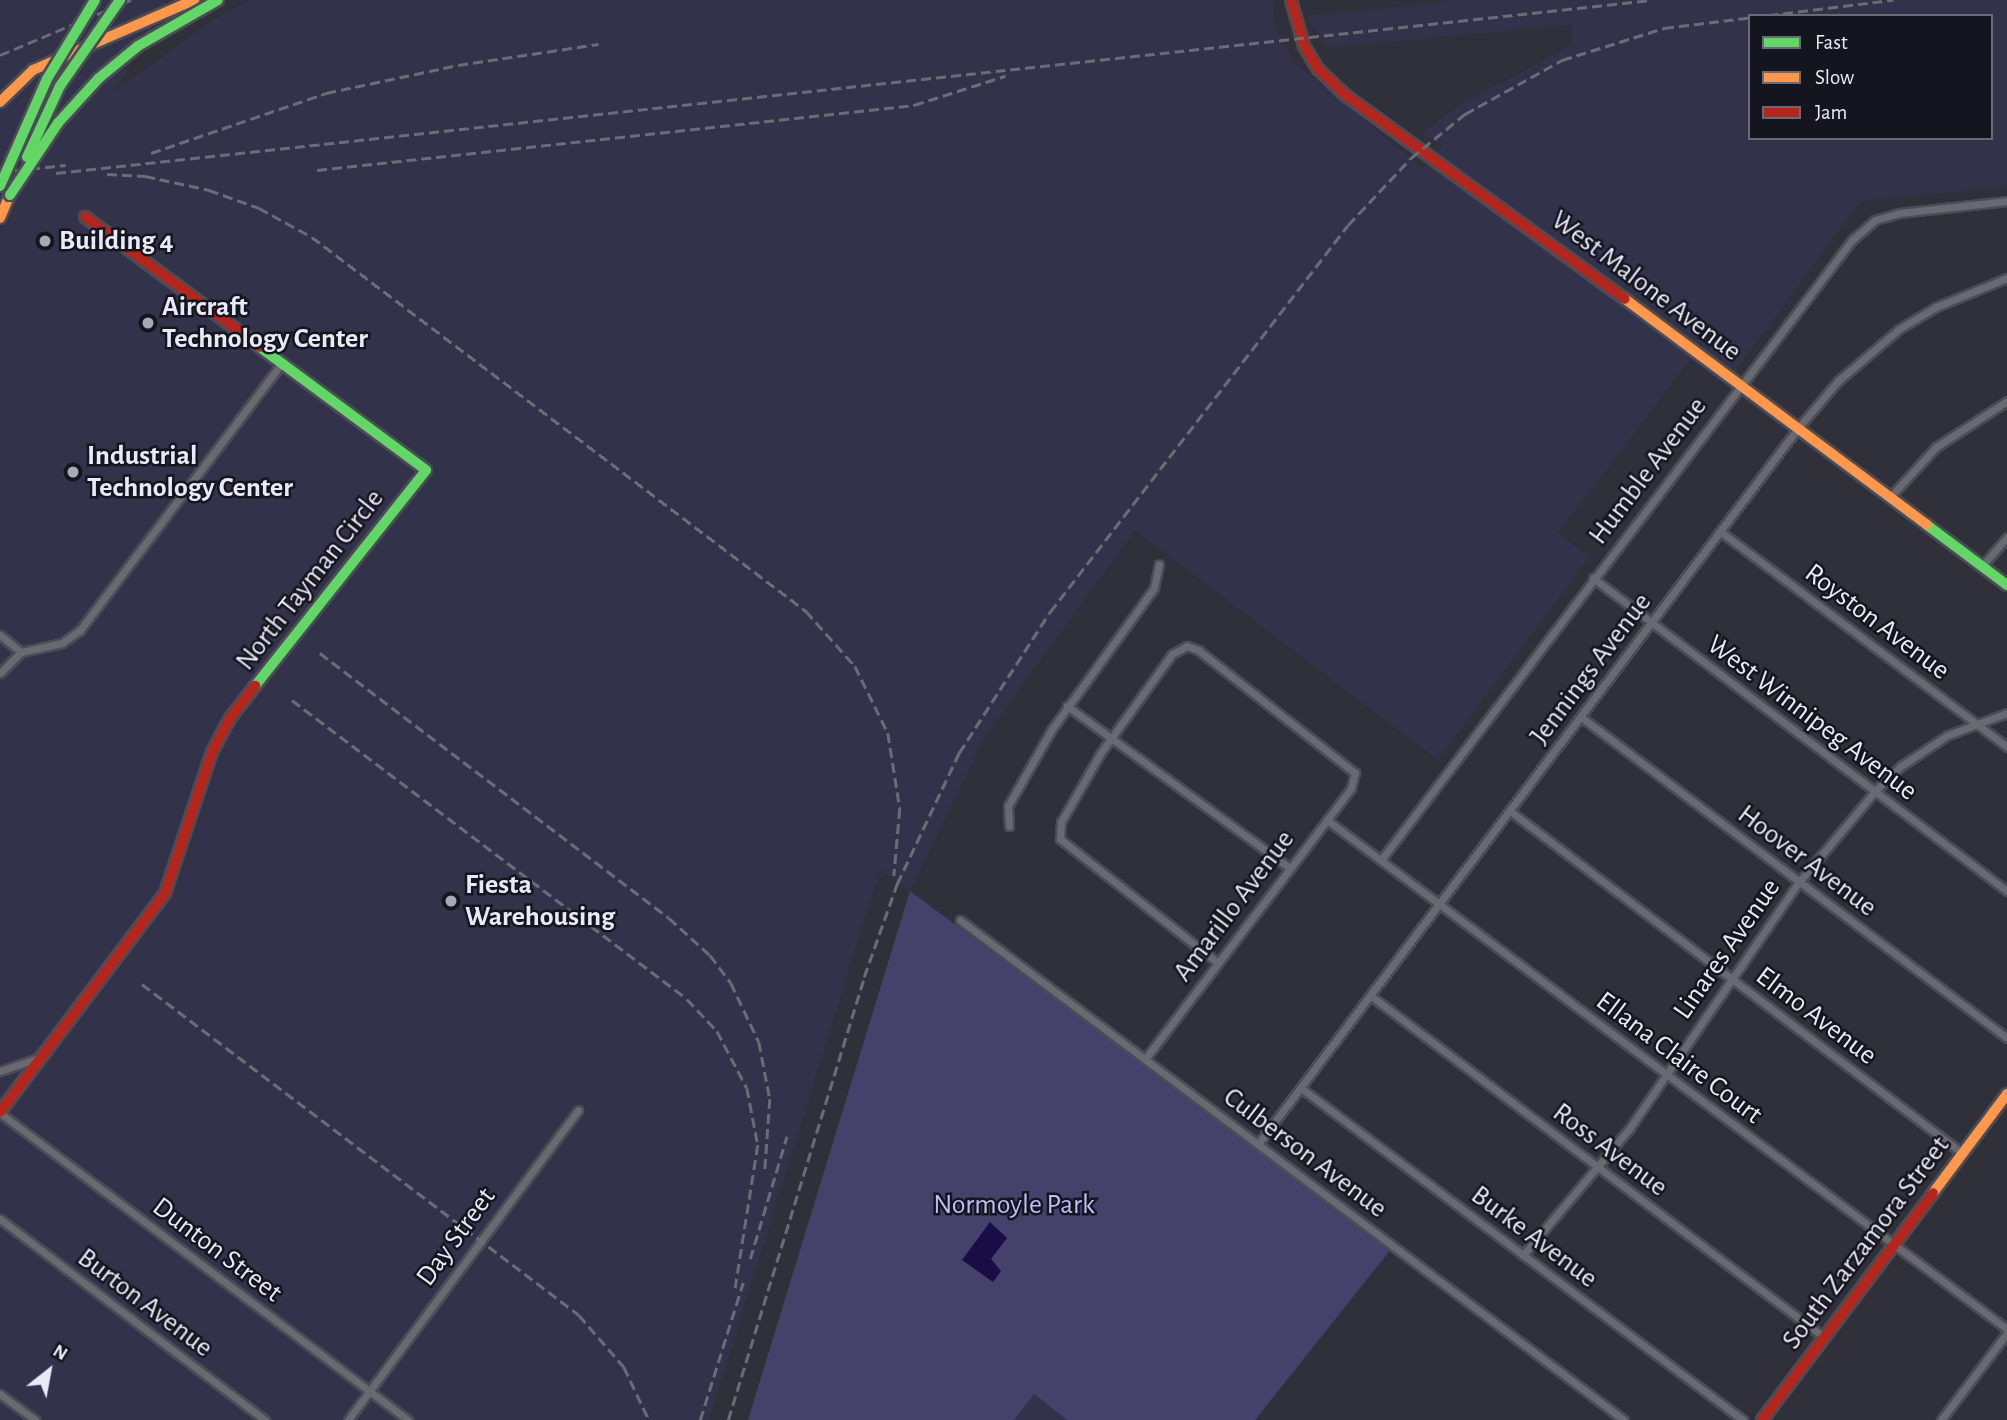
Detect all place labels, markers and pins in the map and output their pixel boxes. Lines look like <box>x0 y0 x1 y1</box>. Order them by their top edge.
place label: Building 4 <box>59 224 174 258</box>
marker: Building 4 <box>37 233 53 249</box>
place label: Aircraft Technology Center <box>162 290 368 356</box>
marker: Aircraft Technology Center <box>140 315 156 331</box>
place label: Industrial Technology Center <box>87 439 293 505</box>
marker: Industrial Technology Center <box>65 464 81 480</box>
place label: Fiesta Warehousing <box>465 868 615 934</box>
marker: Fiesta Warehousing <box>443 893 459 909</box>

